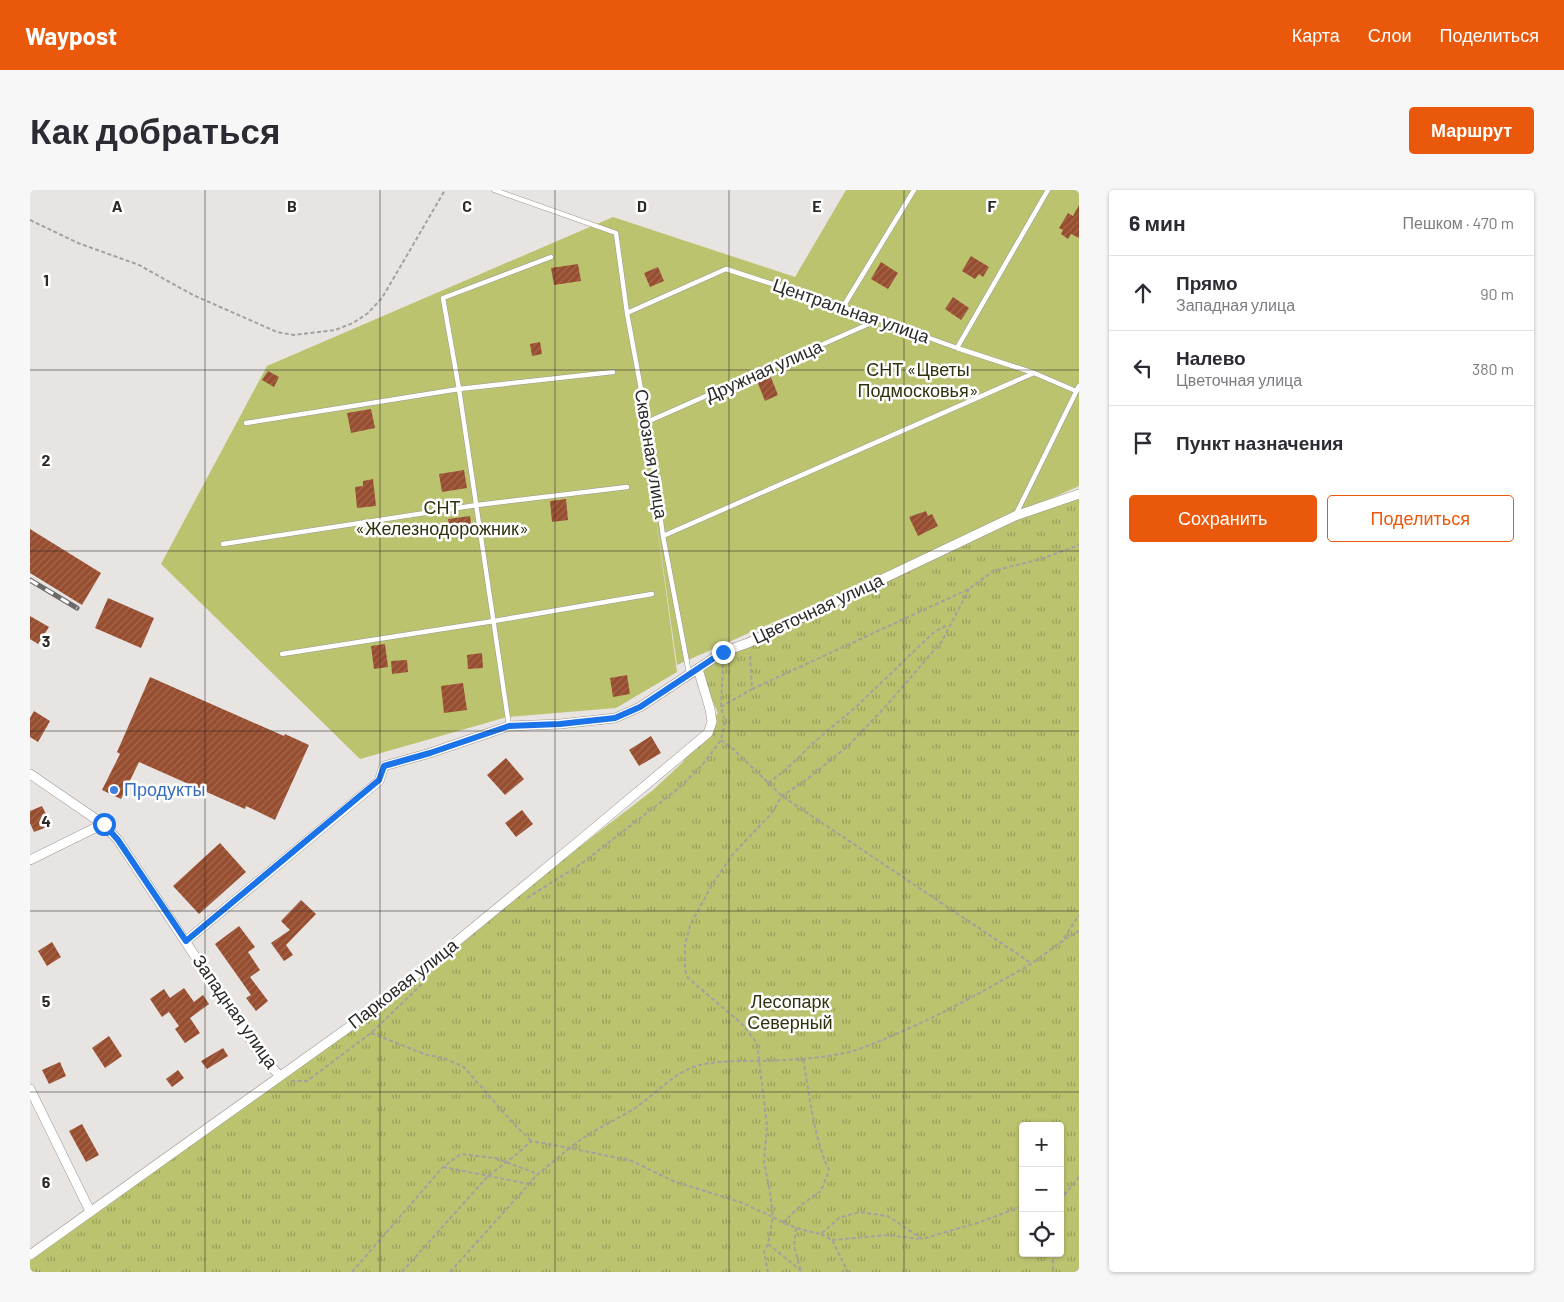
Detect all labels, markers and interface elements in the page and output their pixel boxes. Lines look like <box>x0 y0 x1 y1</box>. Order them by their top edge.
text: Waypost <box>25 21 117 50</box>
text: Карта <box>1292 24 1340 46</box>
text: Слои <box>1368 24 1412 46</box>
text: Поделиться <box>1440 24 1539 46</box>
button: Маршрут <box>1409 107 1534 154</box>
text: Как добраться <box>30 109 280 151</box>
text: A <box>112 196 123 215</box>
text: B <box>287 196 297 215</box>
text: C <box>462 196 472 215</box>
text: D <box>637 196 647 215</box>
text: E <box>812 196 822 215</box>
text: F <box>988 196 997 215</box>
text: 6 мин <box>1129 210 1186 235</box>
text: Пешком · 470 m <box>1403 213 1514 232</box>
text: 1 <box>43 270 49 289</box>
text: Прямо <box>1176 271 1238 294</box>
street label: Центральная улица <box>770 273 933 348</box>
icon: ahead <box>1129 279 1157 307</box>
text: 90 m <box>1480 284 1514 303</box>
text: Западная улица <box>1176 295 1295 314</box>
street label: Дружная улица <box>702 334 827 406</box>
text: Налево <box>1176 346 1246 369</box>
icon: left <box>1129 354 1157 382</box>
park label: СНТ «Цветы Подмосковья» <box>858 358 978 401</box>
text: 380 m <box>1472 359 1514 378</box>
text: Цветочная улица <box>1176 370 1302 389</box>
street label: Сквозная улица <box>631 387 673 521</box>
icon: arrive <box>1129 429 1157 457</box>
text: Пункт назначения <box>1176 431 1343 454</box>
text: 2 <box>42 450 51 469</box>
button: Сохранить <box>1129 495 1317 542</box>
button: Поделиться <box>1327 495 1514 542</box>
park label: СНТ «Железнодорожник» <box>355 496 529 539</box>
street label: Цветочная улица <box>749 568 887 648</box>
text: 3 <box>42 631 50 650</box>
route end <box>712 641 735 664</box>
place label: Продукты <box>124 778 205 800</box>
marker: Продукты <box>108 784 120 796</box>
text: 4 <box>41 811 51 830</box>
route start <box>93 813 116 836</box>
street label: Парковая улица <box>343 933 462 1033</box>
street label: Западная улица <box>188 950 284 1073</box>
park label: Лесопарк Северный <box>747 990 833 1033</box>
text: 5 <box>42 991 51 1010</box>
map controls <box>1019 1122 1064 1257</box>
button: + <box>1019 1122 1064 1167</box>
button: − <box>1019 1167 1064 1212</box>
text: 6 <box>42 1172 51 1191</box>
button: locate <box>1019 1212 1064 1257</box>

